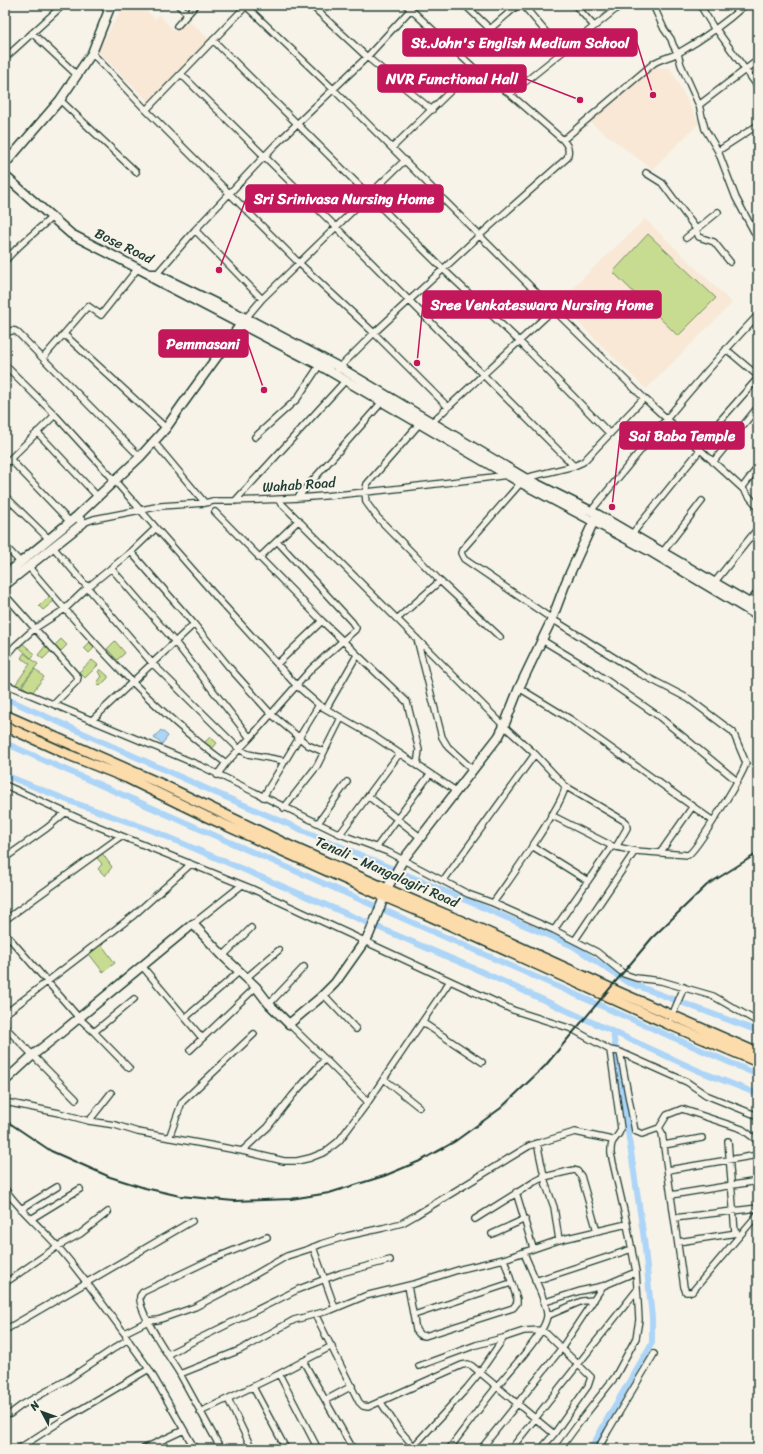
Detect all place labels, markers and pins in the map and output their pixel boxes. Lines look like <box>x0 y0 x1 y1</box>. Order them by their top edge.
callout: St.John's English Medium School <box>403 29 637 56</box>
callout: NVR Functional Hall <box>378 65 526 92</box>
callout: Sri Srinivasa Nursing Home <box>246 185 443 212</box>
callout: Sree Venkateswara Nursing Home <box>423 291 661 318</box>
callout: Pemmasani <box>159 330 248 357</box>
callout: Sai Baba Temple <box>620 422 744 449</box>

